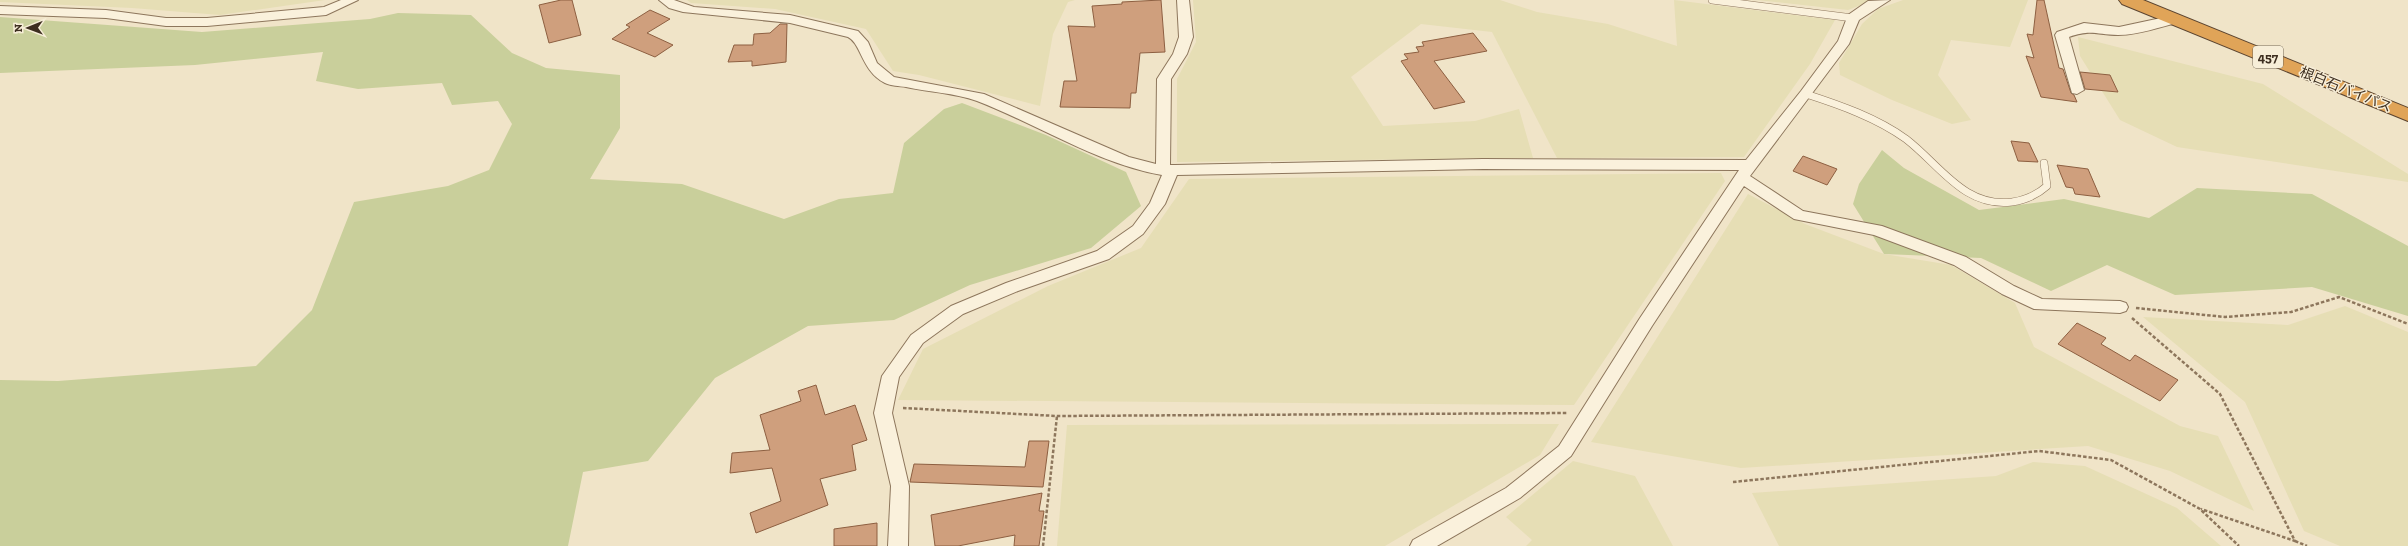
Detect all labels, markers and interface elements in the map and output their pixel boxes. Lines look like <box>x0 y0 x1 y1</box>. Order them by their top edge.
north arrow <box>8 8 48 48</box>
text: N <box>12 23 25 32</box>
road number: 457 <box>2253 46 2283 68</box>
street label: 根白石バイパス <box>2297 63 2394 116</box>

